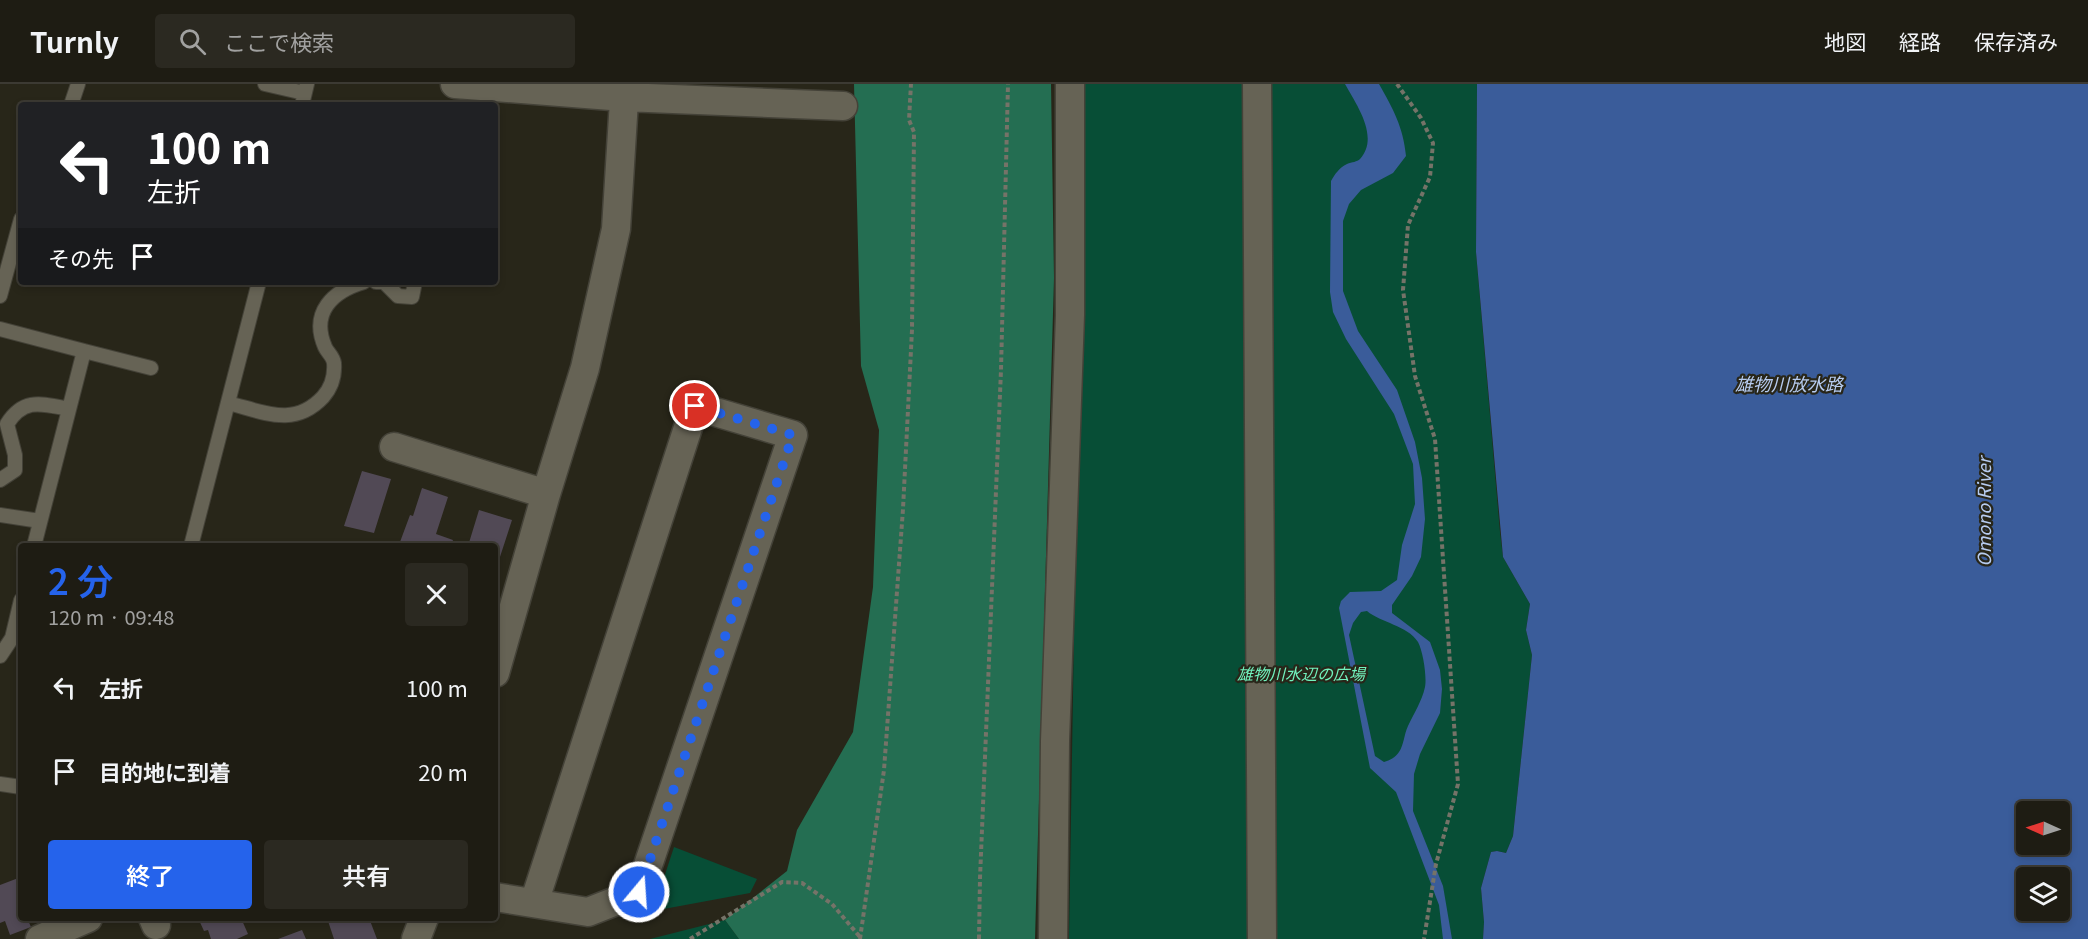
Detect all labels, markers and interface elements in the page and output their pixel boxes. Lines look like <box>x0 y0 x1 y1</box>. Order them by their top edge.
search box <box>155 14 575 68</box>
text: Turnly <box>30 21 119 61</box>
icon: search <box>176 25 209 58</box>
text: ここで検索 <box>224 25 334 57</box>
text: 地図 <box>1824 26 1866 56</box>
text: 経路 <box>1899 26 1941 56</box>
text: 保存済み <box>1974 26 2058 56</box>
text: 100 m <box>147 115 271 176</box>
icon: left <box>48 126 126 204</box>
text: 左折 <box>147 171 201 210</box>
icon: arrive <box>126 240 159 273</box>
text: その先 <box>48 241 114 273</box>
water label: 雄物川放水路 <box>1735 370 1845 396</box>
pin <box>669 380 720 431</box>
icon: arrive <box>678 389 711 422</box>
water label: Omono River <box>1970 454 1996 567</box>
text: 2 分 <box>48 553 113 605</box>
button: close <box>405 563 468 626</box>
text: 120 m · 09:48 <box>48 602 174 631</box>
park label: 雄物川水辺の広場 <box>1237 661 1367 685</box>
icon: left <box>48 671 81 704</box>
text: 左折 <box>99 671 143 703</box>
text: 100 m <box>406 671 468 703</box>
icon: arrive <box>48 755 81 788</box>
text: 目的地に到着 <box>99 755 231 787</box>
text: 20 m <box>418 755 468 787</box>
north arrow <box>2016 801 2070 855</box>
map controls <box>2016 801 2070 921</box>
button: 終了 <box>48 840 252 909</box>
button: 共有 <box>264 840 468 909</box>
position arrow <box>607 860 671 924</box>
button: layers <box>2016 867 2070 921</box>

